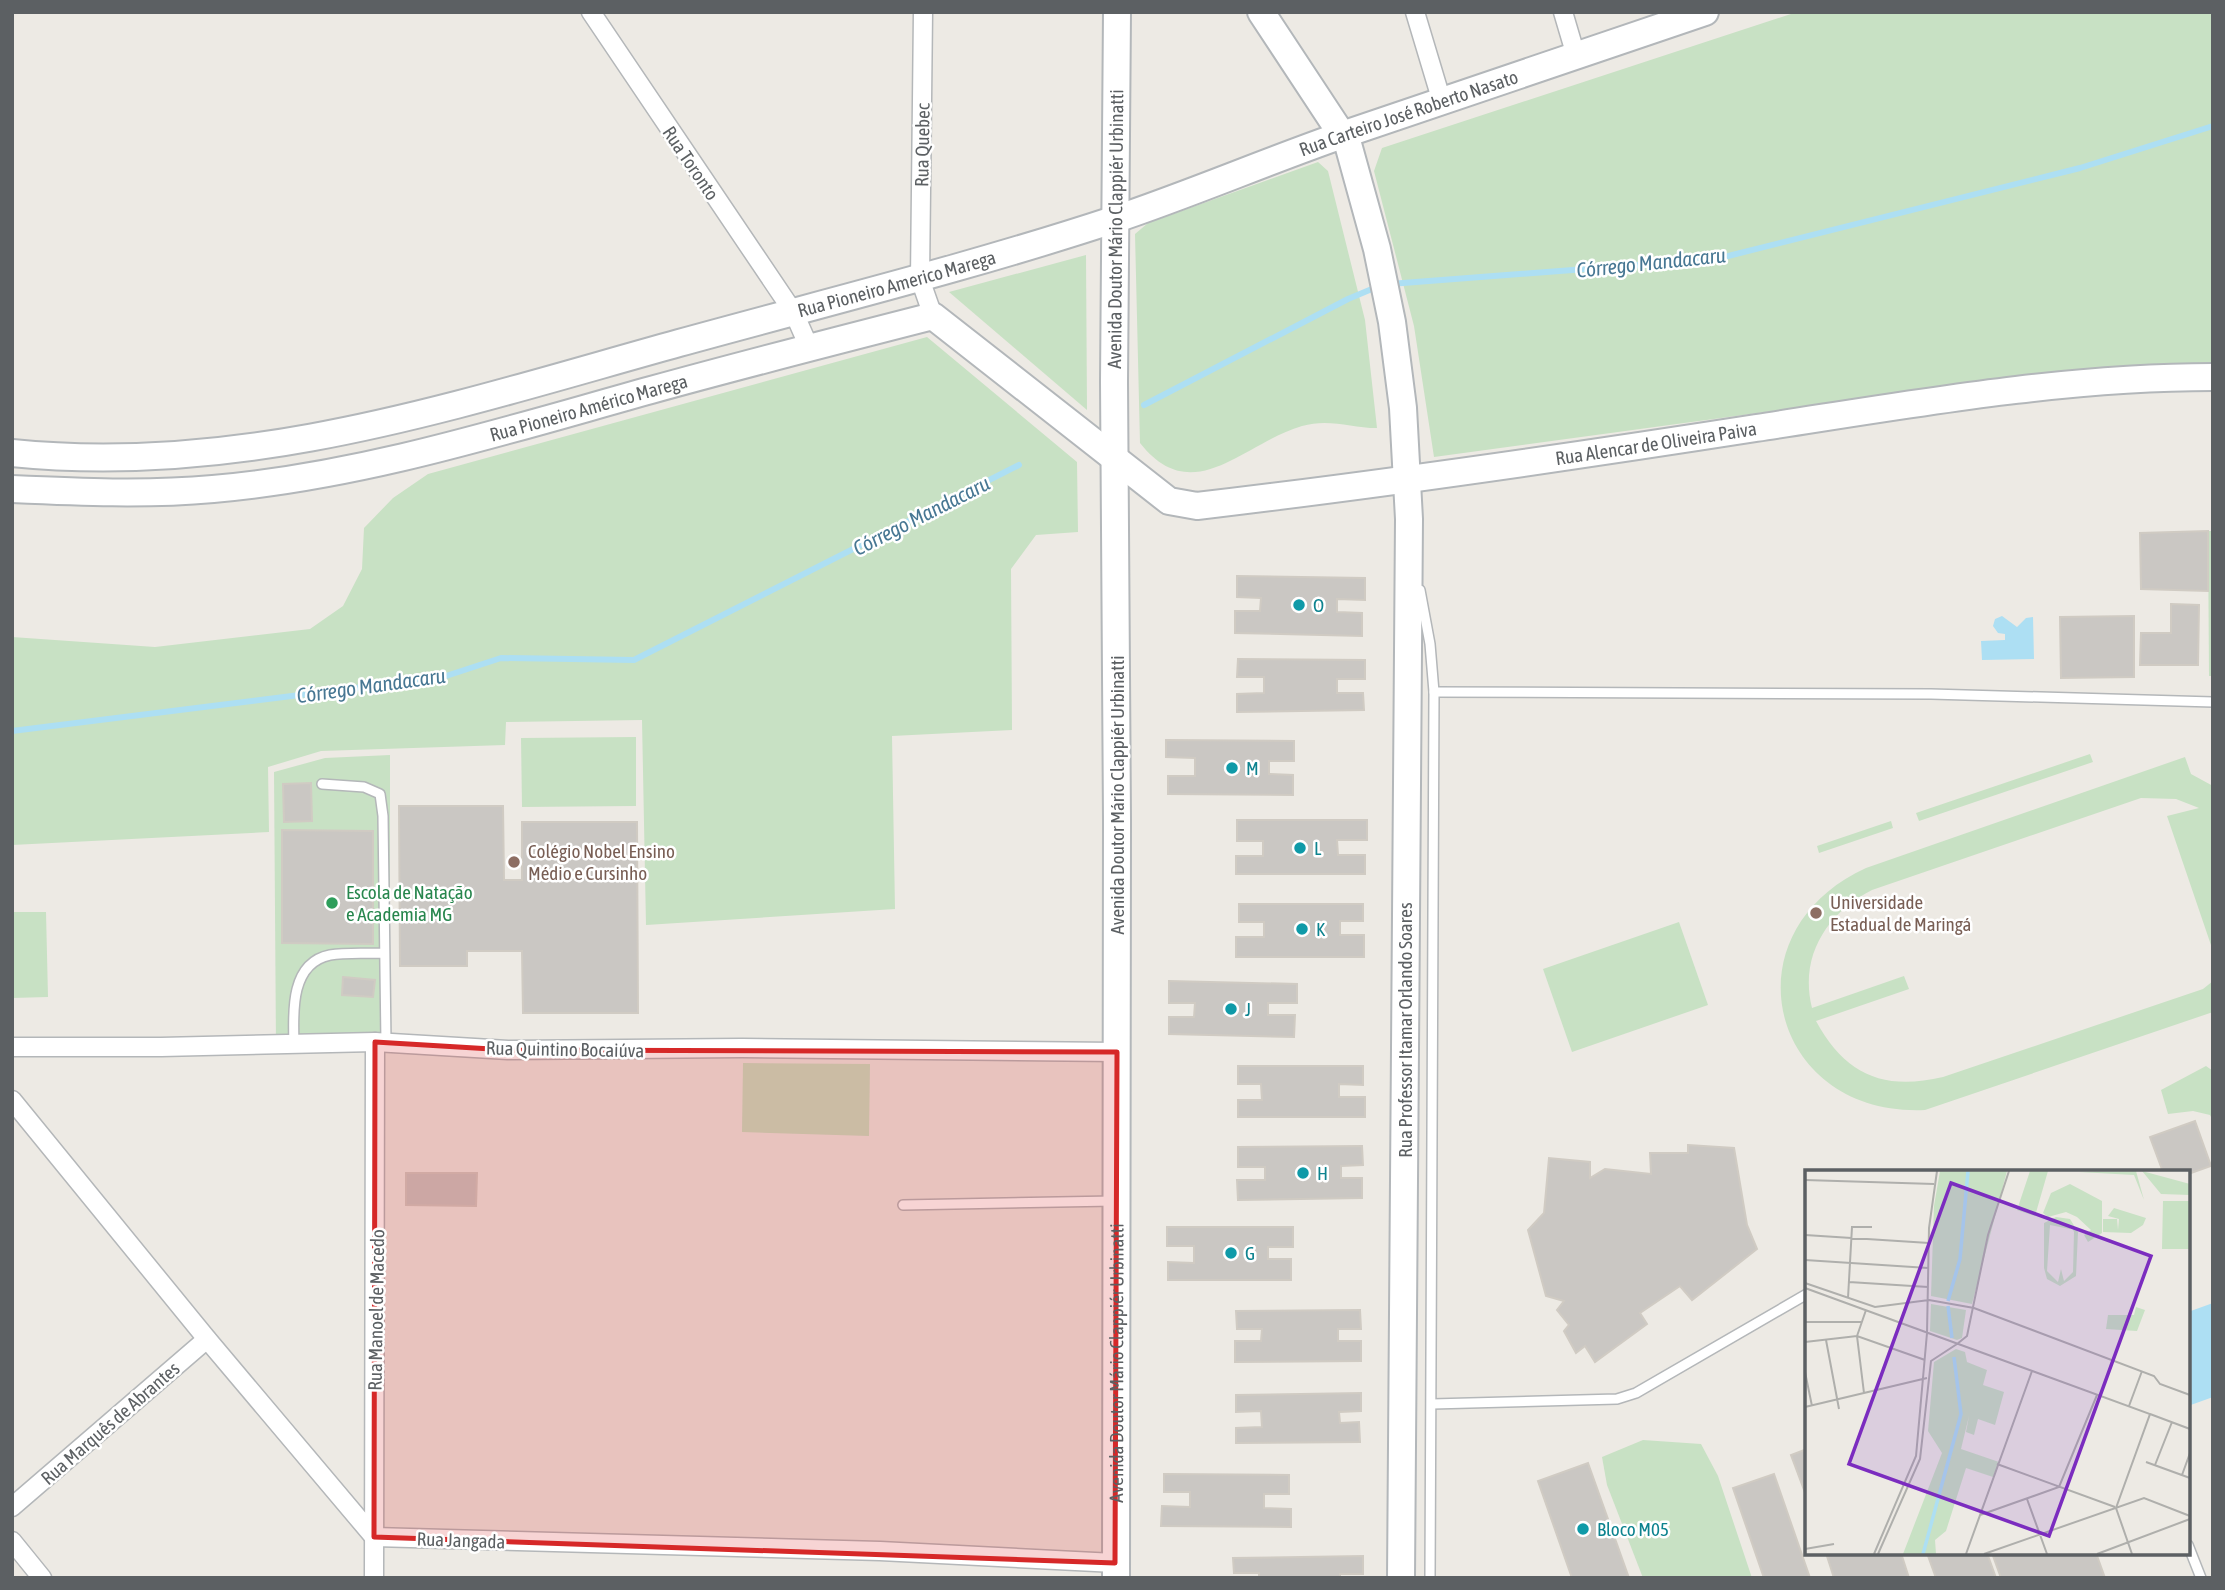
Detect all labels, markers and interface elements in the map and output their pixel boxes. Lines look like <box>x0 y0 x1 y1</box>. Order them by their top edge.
street label: Rua Carteiro José Roberto Nasato <box>1296 65 1521 161</box>
street label: Avenida Doutor Mário Clappiér Urbinatti <box>1103 89 1127 369</box>
street label: Rua Quebec <box>910 102 934 187</box>
street label: Rua Toronto <box>658 122 724 204</box>
water label: Córrego Mandacaru <box>1575 242 1727 282</box>
street label: Rua Pioneiro Americo Marega <box>795 246 998 321</box>
street label: Rua Pioneiro Américo Marega <box>487 370 690 446</box>
street label: Rua Alencar de Oliveira Paiva <box>1554 417 1758 469</box>
water label: Córrego Mandacaru <box>849 470 993 560</box>
place label: O <box>1313 594 1324 616</box>
marker: O <box>1291 597 1307 613</box>
street label: Avenida Doutor Mário Clappiér Urbinatti <box>1106 655 1128 935</box>
water label: Córrego Mandacaru <box>295 663 447 707</box>
place label: M <box>1246 757 1259 779</box>
marker: M <box>1224 760 1240 776</box>
place label: L <box>1314 837 1322 859</box>
place label: Colégio Nobel Ensino Médio e Cursinho <box>528 840 675 884</box>
marker: L <box>1292 840 1308 856</box>
marker: Colégio Nobel Ensino Médio e Cursinho <box>506 854 522 870</box>
place label: Escola de Natação e Academia MG <box>346 881 473 925</box>
place label: Universidade Estadual de Maringá <box>1830 891 1971 935</box>
marker: Escola de Natação e Academia MG <box>324 895 340 911</box>
street label: Rua Professor Itamar Orlando Soares <box>1394 902 1416 1158</box>
marker: Universidade Estadual de Maringá <box>1808 905 1824 921</box>
place label: K <box>1316 918 1326 940</box>
marker: K <box>1294 921 1310 937</box>
place label: J <box>1245 998 1251 1020</box>
marker: J <box>1223 1001 1239 1017</box>
street label: Rua Quintino Bocaiúva <box>486 1037 644 1061</box>
place label: H <box>1317 1162 1328 1184</box>
marker: H <box>1295 1165 1311 1181</box>
inset map <box>1805 1170 2190 1555</box>
street label: Avenida Doutor Mário Clappiér Urbinatti <box>1105 1223 1127 1503</box>
street label: Rua Manoel de Macedo <box>364 1229 388 1391</box>
place label: G <box>1245 1242 1255 1264</box>
marker: G <box>1223 1245 1239 1261</box>
street label: Rua Marquês de Abrantes <box>36 1357 184 1489</box>
place label: Bloco M05 <box>1597 1518 1669 1540</box>
marker: Bloco M05 <box>1575 1521 1591 1537</box>
street label: Rua Jangada <box>416 1527 506 1553</box>

